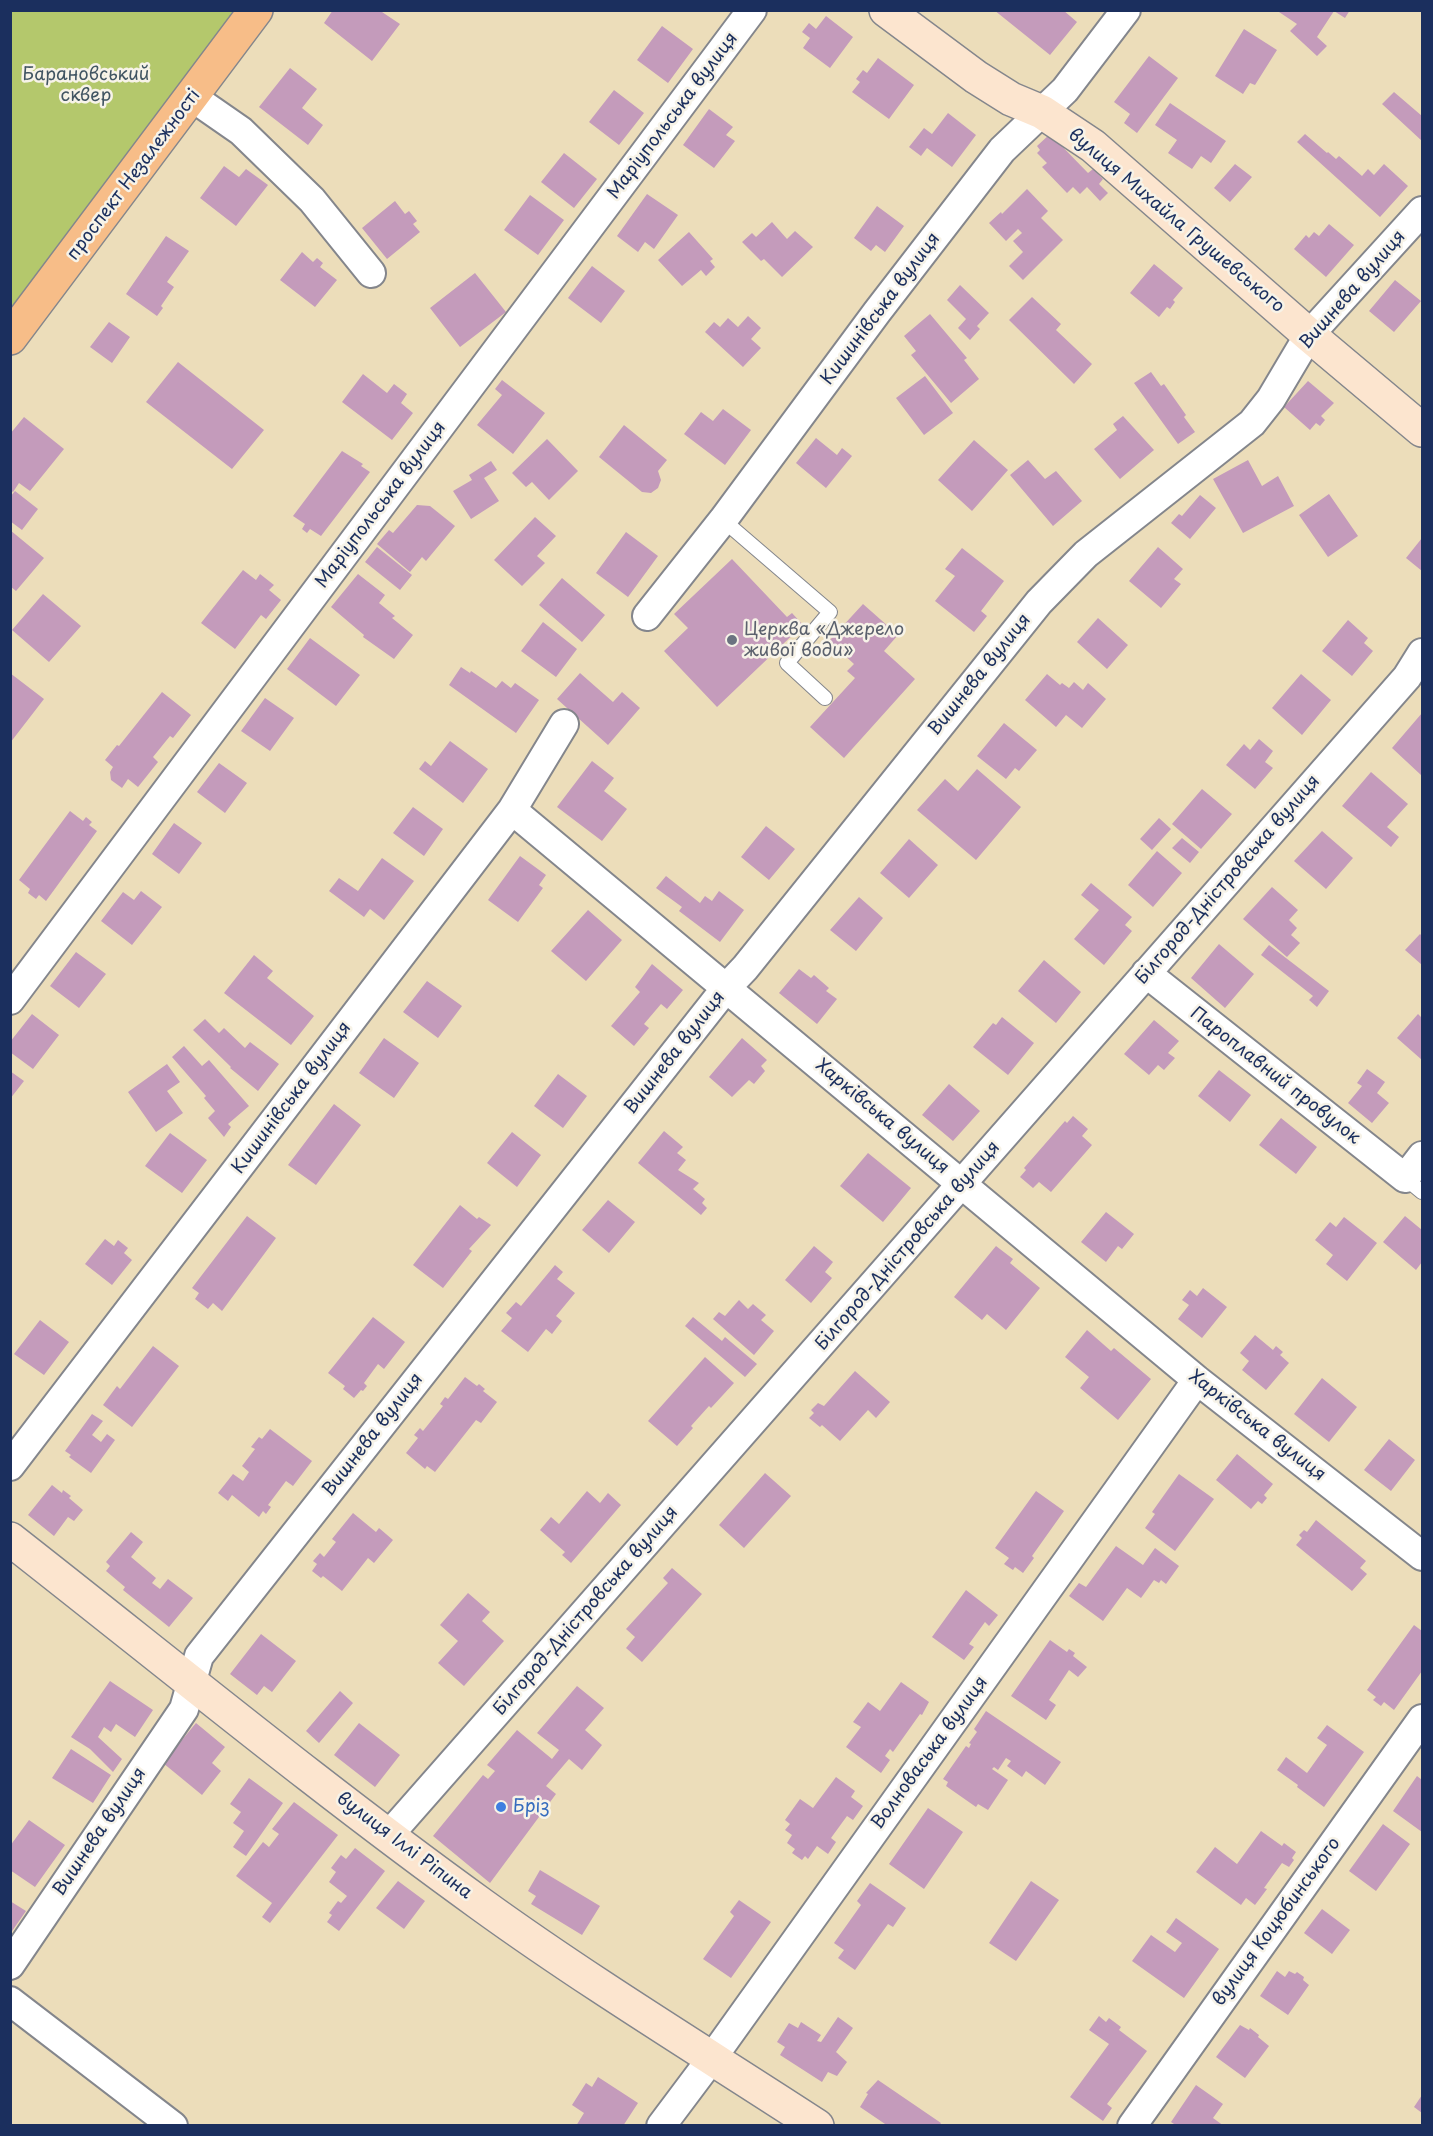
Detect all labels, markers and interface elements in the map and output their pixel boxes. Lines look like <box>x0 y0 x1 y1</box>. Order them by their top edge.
street label: Маріупольська вулиця <box>603 28 743 204</box>
park label: Барановський сквер <box>23 64 149 106</box>
street label: проспект Незалежності <box>63 85 205 265</box>
street label: вулиця Михайла Грушевського <box>1064 124 1288 318</box>
street label: Вишнева вулиця <box>1296 226 1410 354</box>
street label: Кишинівська вулиця <box>817 229 945 389</box>
street label: Маріупольська вулиця <box>311 417 451 593</box>
street label: Вишнева вулиця <box>924 610 1036 740</box>
place label: Церква «Джерело живої води» <box>744 619 904 662</box>
marker: Церква «Джерело живої води» <box>725 633 739 647</box>
street label: Білгород-Дністровська вулиця <box>1131 771 1325 989</box>
street label: Вишнева вулиця <box>620 987 730 1119</box>
street label: Пароплавний провулок <box>1186 1003 1364 1149</box>
street label: Кишинівська вулиця <box>228 1018 356 1178</box>
street label: Харківська вулиця <box>811 1055 953 1179</box>
street label: Білгород-Дністровська вулиця <box>811 1137 1005 1355</box>
street label: Харківська вулиця <box>1184 1366 1330 1486</box>
street label: Вишнева вулиця <box>318 1369 428 1501</box>
street label: Білгород-Дністровська вулиця <box>489 1502 683 1720</box>
street label: Волноваська вулиця <box>867 1672 993 1834</box>
street label: Вишнева вулиця <box>49 1764 151 1900</box>
street label: вулиця Іллі Ріпина <box>332 1788 476 1904</box>
place label: Бріз <box>513 1796 550 1818</box>
marker: Бріз <box>494 1800 508 1814</box>
street label: вулиця Коцюбинського <box>1209 1834 1345 2010</box>

